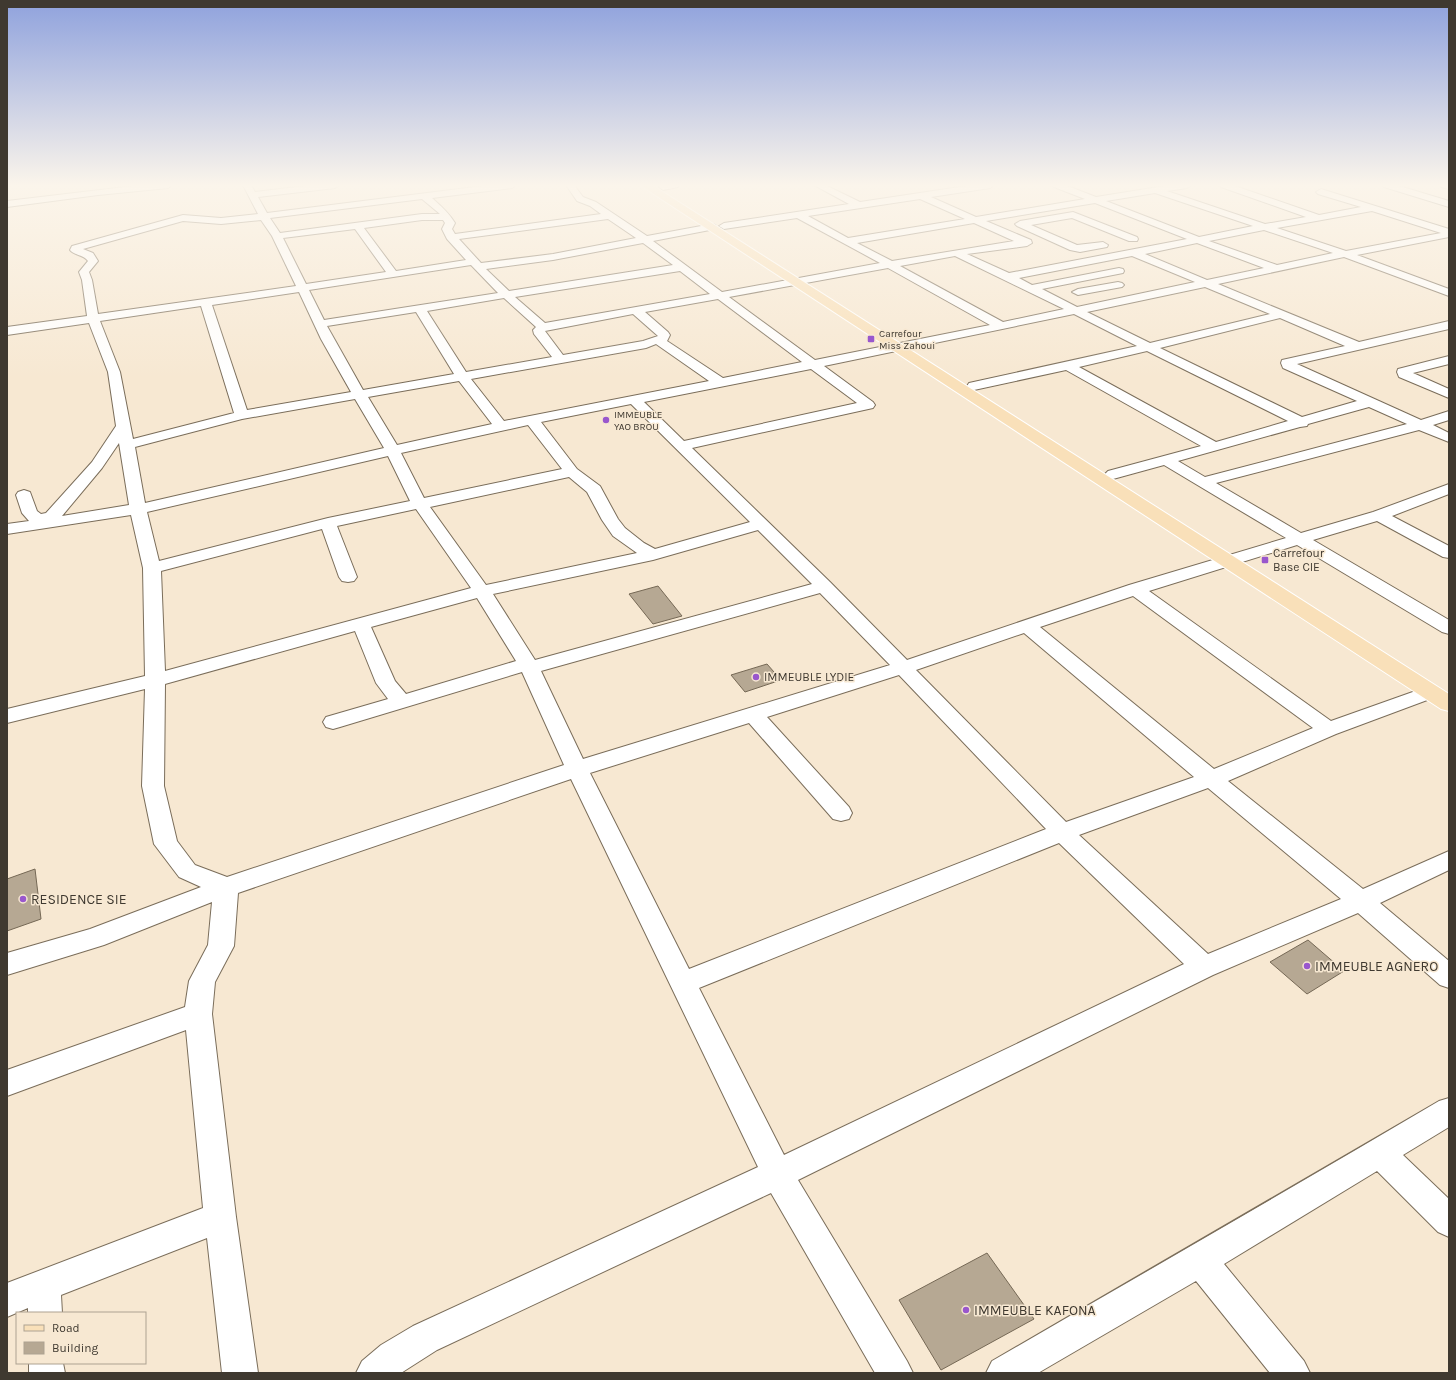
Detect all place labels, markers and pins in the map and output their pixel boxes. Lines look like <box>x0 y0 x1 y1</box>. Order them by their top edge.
place label: Carrefour Miss Zahoui <box>879 328 935 352</box>
marker: Carrefour Miss Zahoui <box>866 334 876 344</box>
place label: IMMEUBLE YAO BROU <box>614 409 662 433</box>
marker: IMMEUBLE YAO BROU <box>601 415 611 425</box>
place label: Carrefour Base CIE <box>1273 546 1325 574</box>
marker: Carrefour Base CIE <box>1260 555 1270 565</box>
place label: IMMEUBLE LYDIE <box>764 670 854 684</box>
marker: IMMEUBLE LYDIE <box>751 672 761 682</box>
place label: RESIDENCE SIE <box>31 891 127 908</box>
marker: RESIDENCE SIE <box>18 894 28 904</box>
place label: IMMEUBLE AGNERO <box>1315 958 1438 975</box>
marker: IMMEUBLE AGNERO <box>1302 961 1312 971</box>
place label: IMMEUBLE KAFONA <box>974 1302 1096 1319</box>
marker: IMMEUBLE KAFONA <box>961 1305 971 1315</box>

